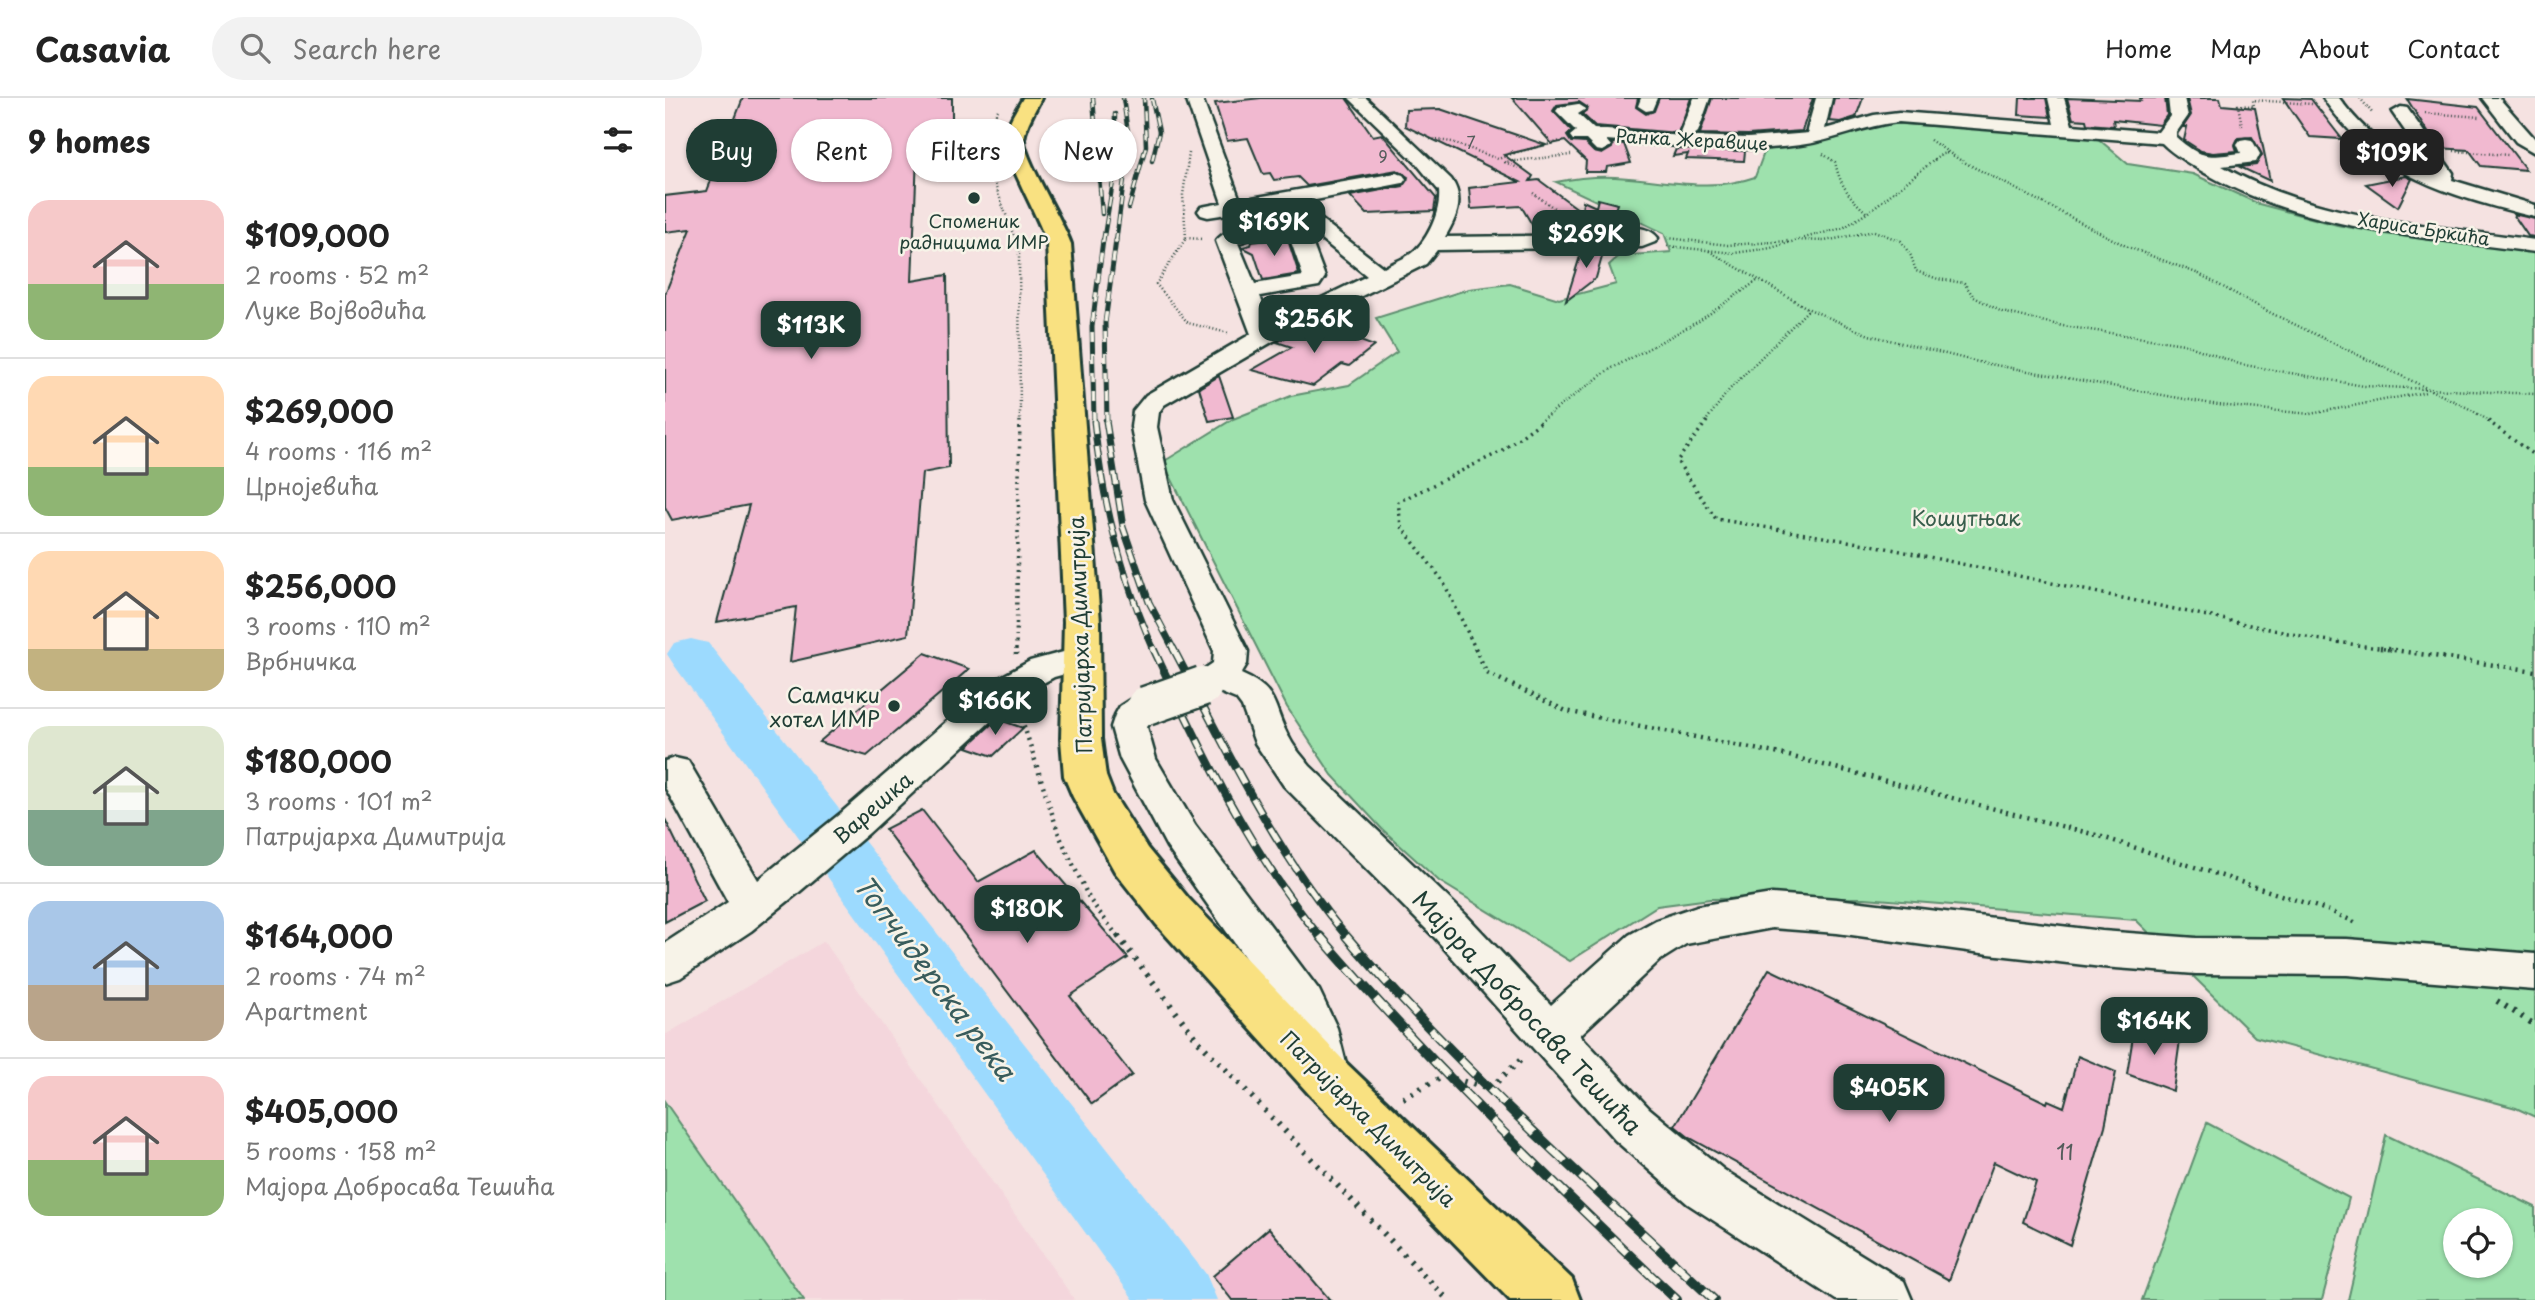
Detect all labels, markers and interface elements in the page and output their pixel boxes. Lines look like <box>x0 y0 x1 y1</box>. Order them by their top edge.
search box <box>212 17 702 80</box>
text: Casavia <box>35 23 170 73</box>
icon: search <box>236 29 274 67</box>
text: Search here <box>292 29 441 68</box>
text: Home <box>2105 30 2172 66</box>
text: Map <box>2210 30 2261 66</box>
text: About <box>2299 30 2369 66</box>
text: Contact <box>2407 30 2500 66</box>
text: 9 homes <box>28 118 150 163</box>
chip: Buy <box>686 119 777 182</box>
chip: Rent <box>791 119 892 182</box>
chip: Filters <box>906 119 1025 182</box>
chip: New <box>1039 119 1137 182</box>
icon: filters <box>599 121 637 159</box>
street label: Ранка Жеравице <box>1615 122 1769 156</box>
house number: 7 <box>1466 130 1476 154</box>
pin: $109K <box>2343 130 2441 189</box>
text: $109K <box>2356 134 2428 169</box>
house number: 9 <box>1378 144 1388 168</box>
marker: Споменик радницима ИМР <box>966 190 982 206</box>
pin: $169K <box>1225 198 1323 258</box>
text: $169K <box>1238 203 1310 238</box>
street label: Хариса Бркића <box>2356 204 2492 252</box>
place label: Споменик радницима ИМР <box>899 207 1049 255</box>
pin: $269K <box>1537 211 1635 270</box>
text: $109,000 <box>245 212 390 257</box>
text: $269K <box>1548 215 1624 250</box>
icon: home <box>84 228 168 312</box>
text: 2 rooms · 52 m² <box>245 257 429 292</box>
text: Луке Војводића <box>245 292 426 327</box>
pin: $256K <box>1265 296 1363 355</box>
text: $256K <box>1275 300 1353 335</box>
pin: $113K <box>762 302 860 361</box>
text: $113K <box>777 306 845 341</box>
text: $269,000 <box>245 388 394 433</box>
icon: home <box>84 404 168 488</box>
text: 4 rooms · 116 m² <box>245 433 432 468</box>
text: Црнојевића <box>245 468 378 503</box>
park label: Кошутњак <box>1912 501 2021 533</box>
street label: Патријарха Димитрија <box>1059 515 1099 754</box>
text: $256,000 <box>245 563 396 608</box>
icon: home <box>84 579 168 663</box>
text: 3 rooms · 110 m² <box>245 608 431 643</box>
text: Врбничка <box>245 643 356 678</box>
place label: Самачки хотел ИМР <box>770 678 880 734</box>
pin: $166K <box>946 678 1044 737</box>
text: $166K <box>958 682 1032 717</box>
marker: Самачки хотел ИМР <box>886 698 902 714</box>
text: $180,000 <box>245 738 392 783</box>
icon: home <box>84 754 168 838</box>
street label: Варешка <box>825 763 920 851</box>
text: 3 rooms · 101 m² <box>245 783 433 818</box>
text: Патријарха Димитрија <box>245 818 506 853</box>
water label: Топчидерска река <box>844 865 1028 1089</box>
street label: Мајора Добросава Тешића <box>1405 882 1651 1142</box>
pin: $180K <box>978 886 1076 945</box>
text: $180K <box>990 890 1064 925</box>
text: $164,000 <box>245 913 393 958</box>
icon: home <box>84 929 168 1013</box>
text: 2 rooms · 74 m² <box>245 958 426 993</box>
text: Apartment <box>245 993 368 1028</box>
pin: $164K <box>2105 998 2203 1057</box>
text: $164K <box>2117 1002 2191 1037</box>
street label: Патријарха Димитрија <box>1274 1023 1465 1214</box>
pin: $405K <box>1840 1065 1938 1124</box>
text: $405K <box>1849 1069 1929 1104</box>
text: $405,000 <box>245 1088 398 1133</box>
icon: home <box>84 1104 168 1188</box>
text: 5 rooms · 158 m² <box>245 1133 437 1168</box>
house number: 11 <box>2056 1135 2074 1167</box>
text: Мајора Добросава Тешића <box>245 1168 554 1203</box>
map controls <box>2443 1208 2513 1278</box>
button: locate <box>2443 1208 2513 1278</box>

